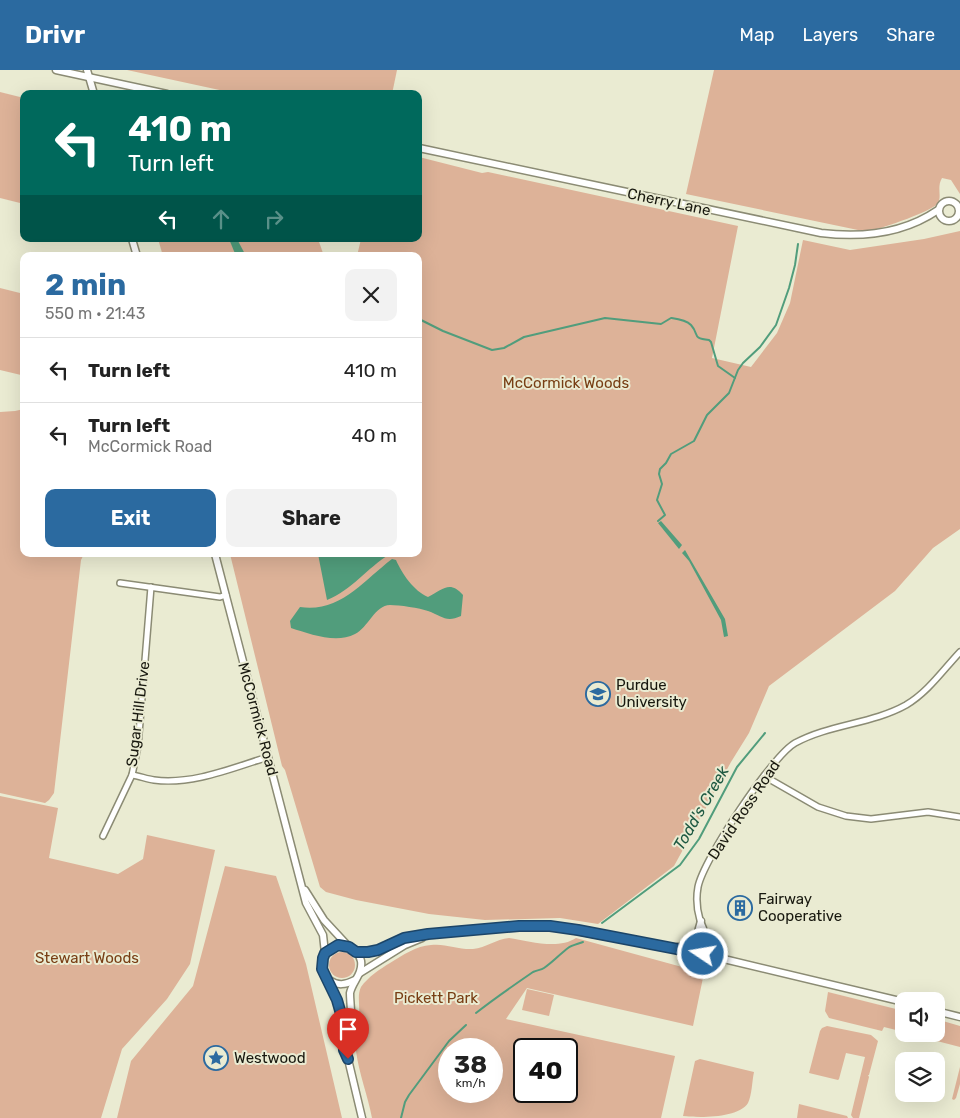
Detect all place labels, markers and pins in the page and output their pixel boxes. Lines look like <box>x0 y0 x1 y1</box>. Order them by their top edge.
place label: Purdue University <box>616 676 687 711</box>
school or university icon: Purdue University <box>585 681 611 707</box>
place label: Fairway Cooperative <box>758 890 842 925</box>
building icon: Fairway Cooperative <box>727 895 753 921</box>
pin <box>327 1008 369 1059</box>
place icon: Westwood <box>203 1045 229 1071</box>
place label: Westwood <box>234 1049 306 1067</box>

